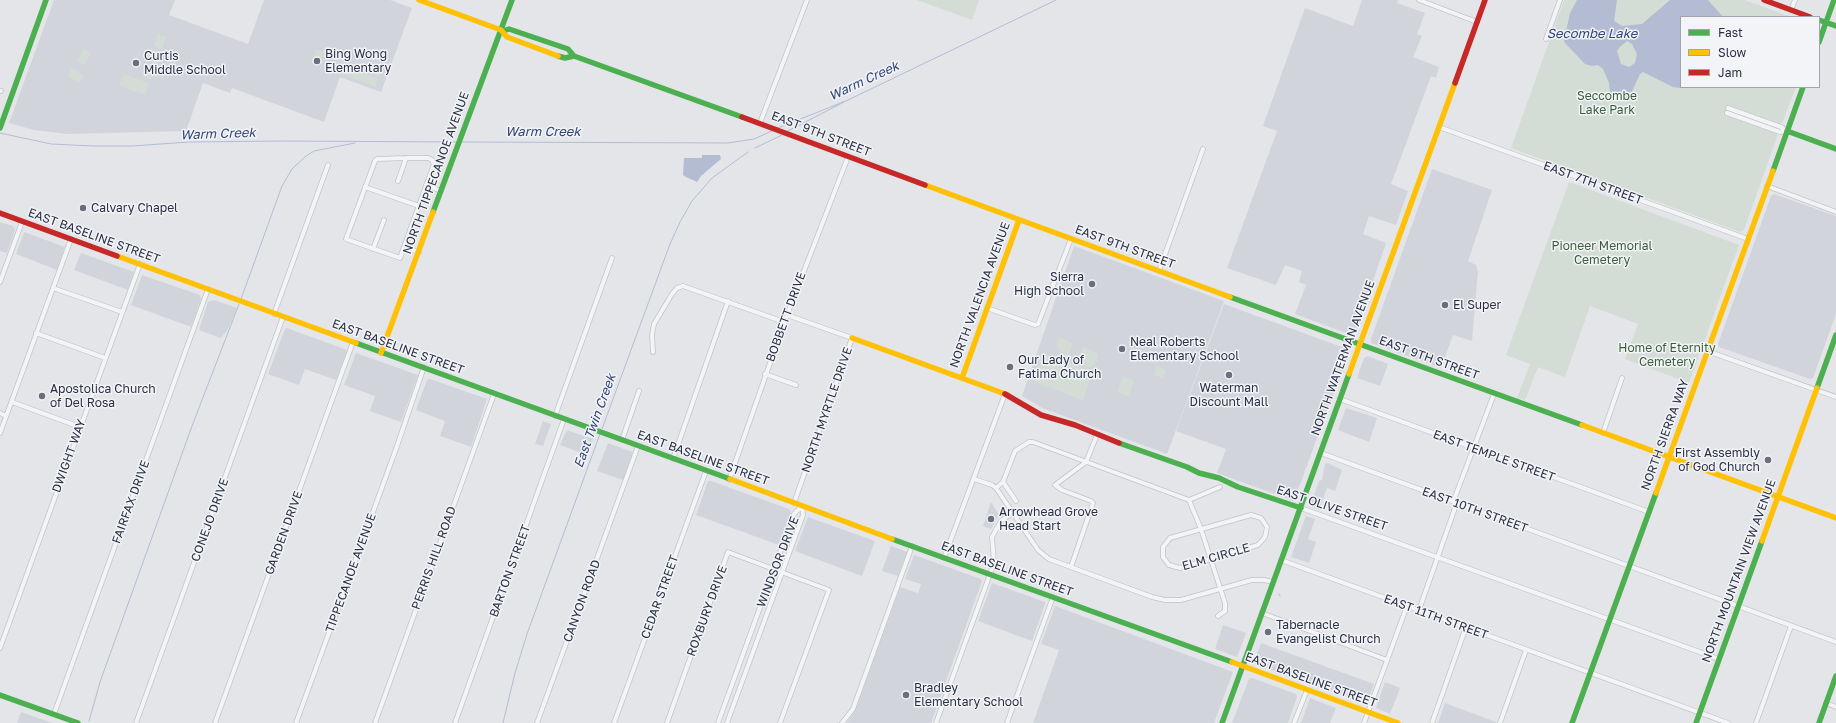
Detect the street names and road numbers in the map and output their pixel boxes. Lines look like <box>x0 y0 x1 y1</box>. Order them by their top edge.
street label: NORTH TIPPECANOE AVENUE <box>400 90 472 256</box>
street label: EAST 9TH STREET <box>769 108 873 160</box>
street label: EAST 7TH STREET <box>1541 158 1645 208</box>
street label: EAST BASELINE STREET <box>26 205 162 267</box>
street label: NORTH VALENCIA AVENUE <box>947 220 1013 370</box>
street label: EAST 9TH STREET <box>1073 222 1177 272</box>
street label: BOBBETT DRIVE <box>763 270 809 364</box>
street label: NORTH WATERMAN AVENUE <box>1308 278 1378 438</box>
street label: EAST BASELINE STREET <box>330 316 466 378</box>
street label: EAST 9TH STREET <box>1377 333 1481 383</box>
street label: NORTH MYRTLE DRIVE <box>799 345 855 475</box>
street label: NORTH SIERRA WAY <box>1638 378 1692 492</box>
street label: DWIGHT WAY <box>49 417 89 495</box>
street label: EAST BASELINE STREET <box>635 427 771 489</box>
street label: EAST TEMPLE STREET <box>1431 427 1557 485</box>
street label: FAIRFAX DRIVE <box>109 458 153 546</box>
street label: CONEJO DRIVE <box>188 476 232 564</box>
street label: NORTH MOUNTAIN VIEW AVENUE <box>1699 477 1779 665</box>
street label: EAST OLIVE STREET <box>1275 482 1389 534</box>
street label: EAST 10TH STREET <box>1420 484 1530 536</box>
street label: GARDEN DRIVE <box>262 489 306 577</box>
street label: PERRIS HILL ROAD <box>409 504 459 612</box>
street label: TIPPECANOE AVENUE <box>323 511 379 635</box>
street label: WINDSOR DRIVE <box>754 515 802 609</box>
street label: BARTON STREET <box>487 523 533 619</box>
street label: EAST BASELINE STREET <box>939 538 1075 600</box>
street label: ELM CIRCLE <box>1180 540 1252 574</box>
street label: CEDAR STREET <box>638 553 682 641</box>
street label: CANYON ROAD <box>560 558 604 644</box>
street label: ROXBURY DRIVE <box>684 564 730 658</box>
street label: EAST 11TH STREET <box>1382 591 1490 643</box>
street label: EAST BASELINE STREET <box>1243 649 1379 711</box>

